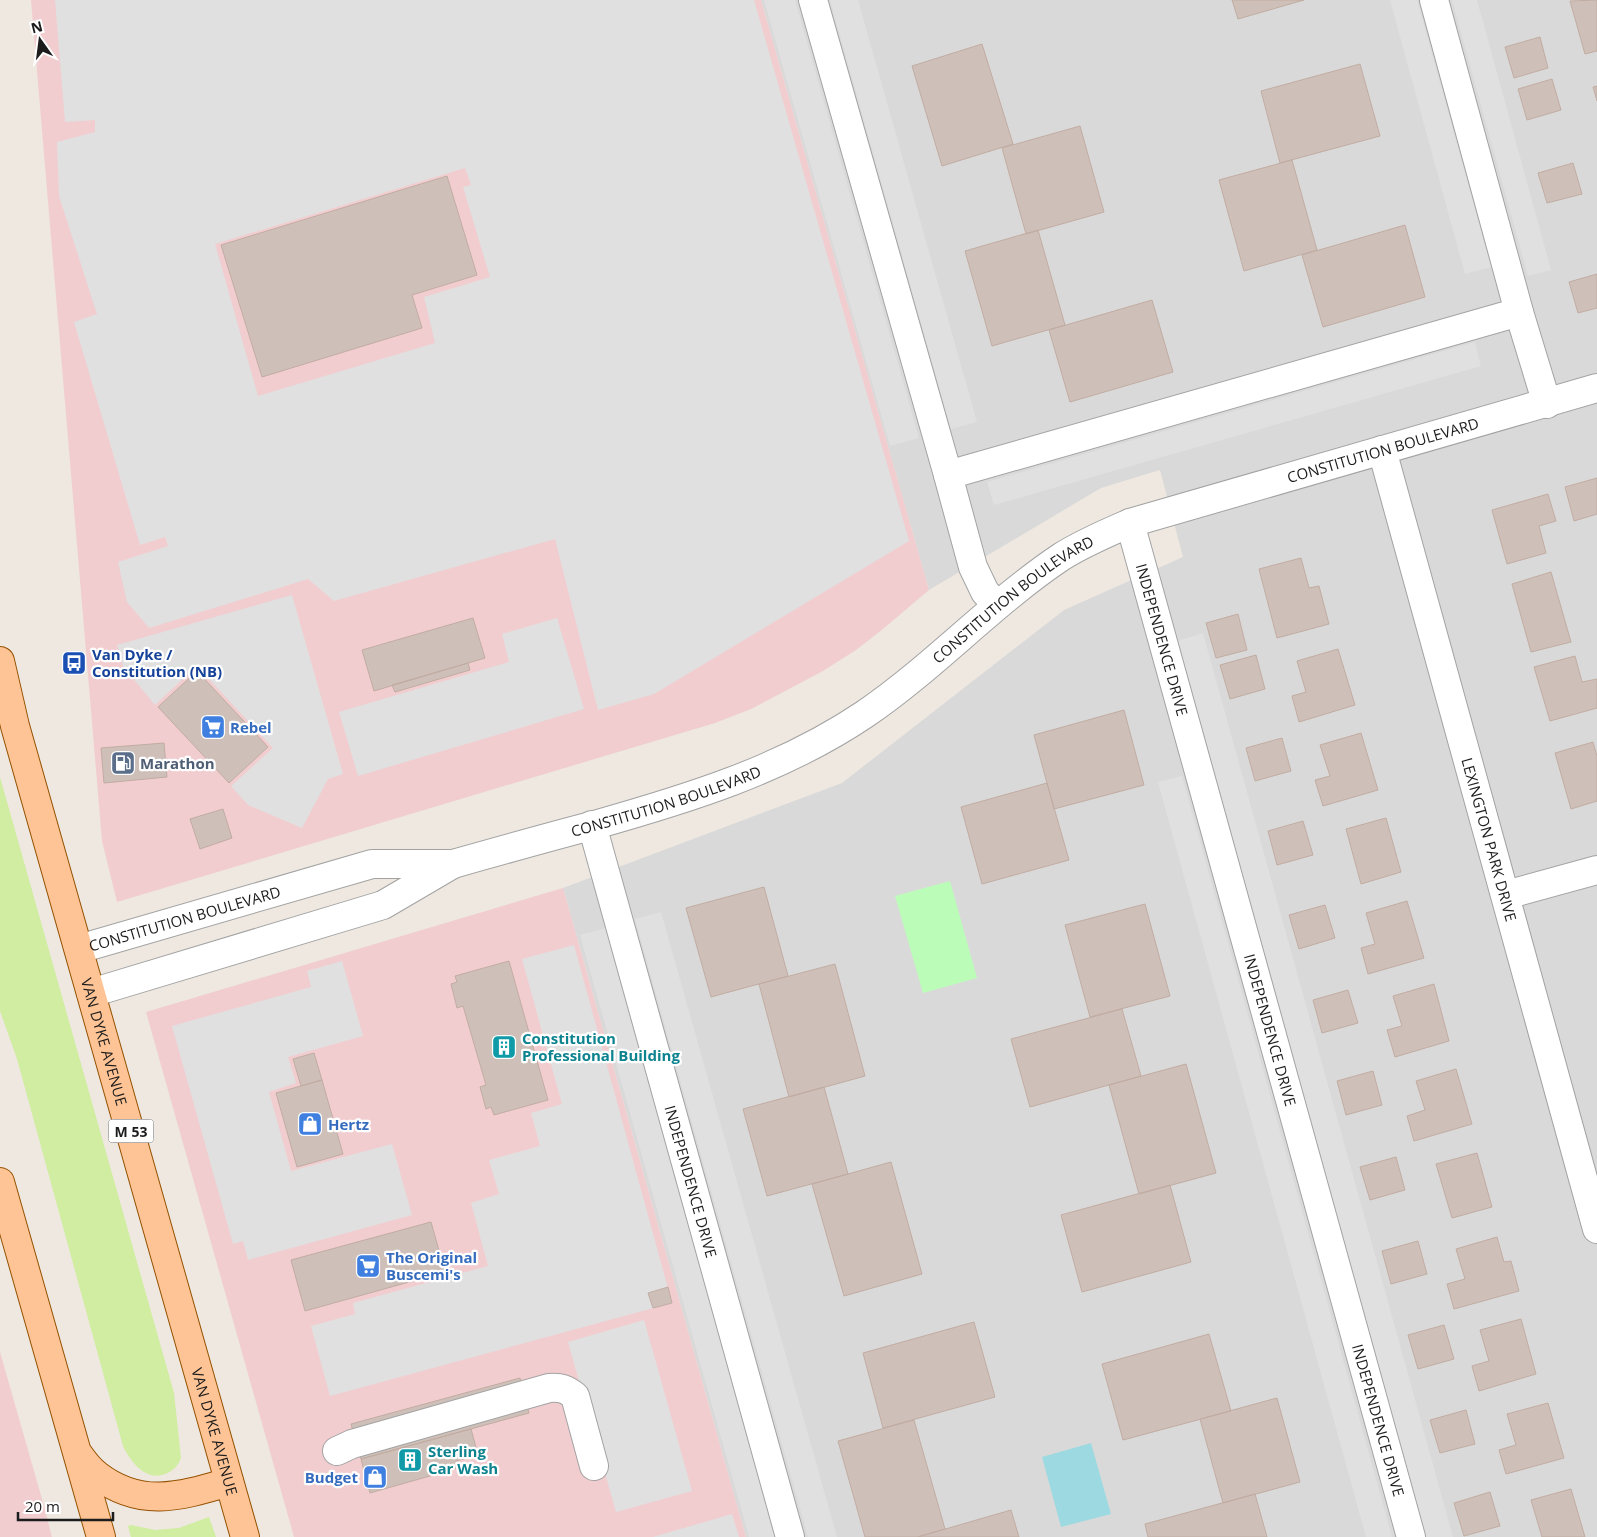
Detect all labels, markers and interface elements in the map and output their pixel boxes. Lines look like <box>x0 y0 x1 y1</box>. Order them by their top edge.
north arrow <box>15 15 65 65</box>
text: N <box>29 16 45 37</box>
street label: CONSTITUTION BOULEVARD <box>1285 413 1481 487</box>
street label: CONSTITUTION BOULEVARD <box>928 531 1097 667</box>
street label: INDEPENDENCE DRIVE <box>1132 561 1193 718</box>
place label: Van Dyke / Constitution (NB) <box>92 644 222 681</box>
bus stop icon: Van Dyke / Constitution (NB) <box>61 650 87 676</box>
supermarket icon: Rebel <box>200 714 226 740</box>
place label: Rebel <box>230 717 272 737</box>
fuel station icon: Marathon <box>110 750 136 776</box>
place label: Marathon <box>140 753 215 773</box>
street label: LEXINGTON PARK DRIVE <box>1457 755 1522 924</box>
street label: CONSTITUTION BOULEVARD <box>569 761 764 841</box>
street label: CONSTITUTION BOULEVARD <box>86 881 283 956</box>
street label: INDEPENDENCE DRIVE <box>1240 951 1301 1108</box>
street label: VAN DYKE AVENUE <box>77 976 132 1108</box>
place label: Constitution Professional Building <box>522 1028 680 1065</box>
building icon: Constitution Professional Building <box>491 1034 517 1060</box>
street label: INDEPENDENCE DRIVE <box>660 1103 722 1260</box>
shop icon: Hertz <box>297 1111 323 1137</box>
place label: Hertz <box>328 1114 369 1134</box>
road number: M 53 <box>108 1120 154 1142</box>
place label: The Original Buscemi's <box>386 1247 477 1284</box>
supermarket icon: The Original Buscemi's <box>355 1253 381 1279</box>
street label: INDEPENDENCE DRIVE <box>1348 1342 1409 1499</box>
street label: VAN DYKE AVENUE <box>187 1365 243 1498</box>
place label: Sterling Car Wash <box>428 1441 498 1478</box>
building icon: Sterling Car Wash <box>397 1447 423 1473</box>
shop icon: Budget <box>362 1464 388 1490</box>
place label: Budget <box>305 1467 358 1487</box>
scale bar <box>18 1490 112 1522</box>
text: 20 m <box>25 1496 60 1516</box>

